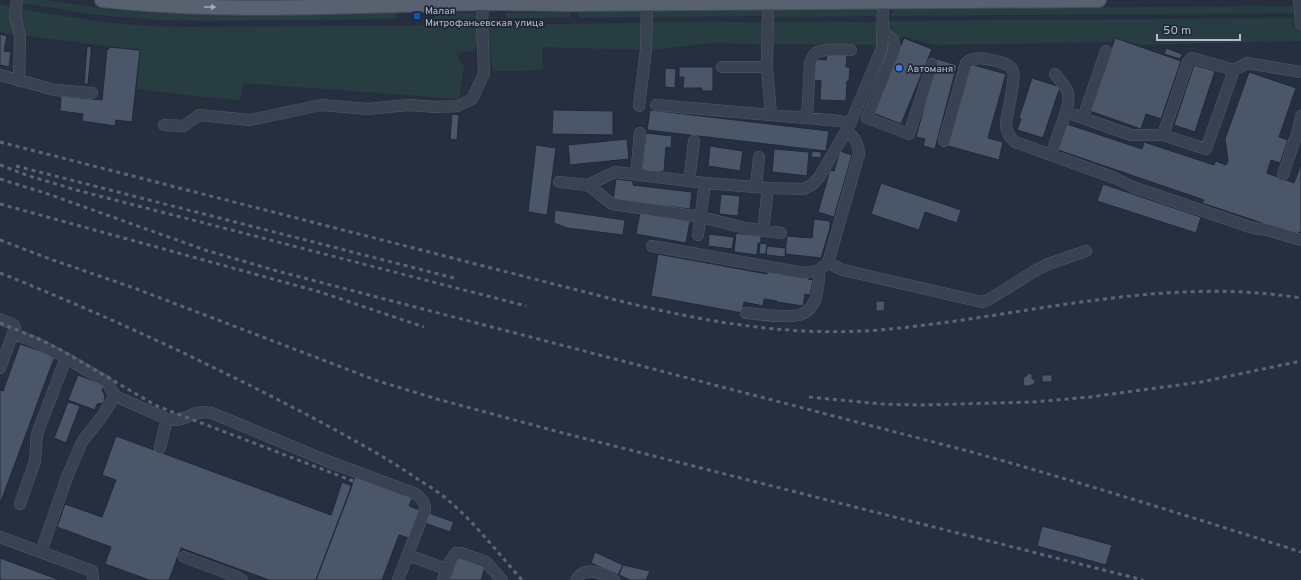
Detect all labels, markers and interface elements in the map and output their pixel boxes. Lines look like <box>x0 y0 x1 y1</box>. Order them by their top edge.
one-way arrow <box>204 4 217 10</box>
place label: Малая Митрофаньевская улица <box>425 5 544 30</box>
marker: Малая Митрофаньевская улица <box>412 11 422 21</box>
scale bar <box>1157 16 1240 42</box>
text: 50 m <box>1163 23 1191 39</box>
marker: Автоманя <box>894 63 904 73</box>
place label: Автоманя <box>907 63 953 76</box>

